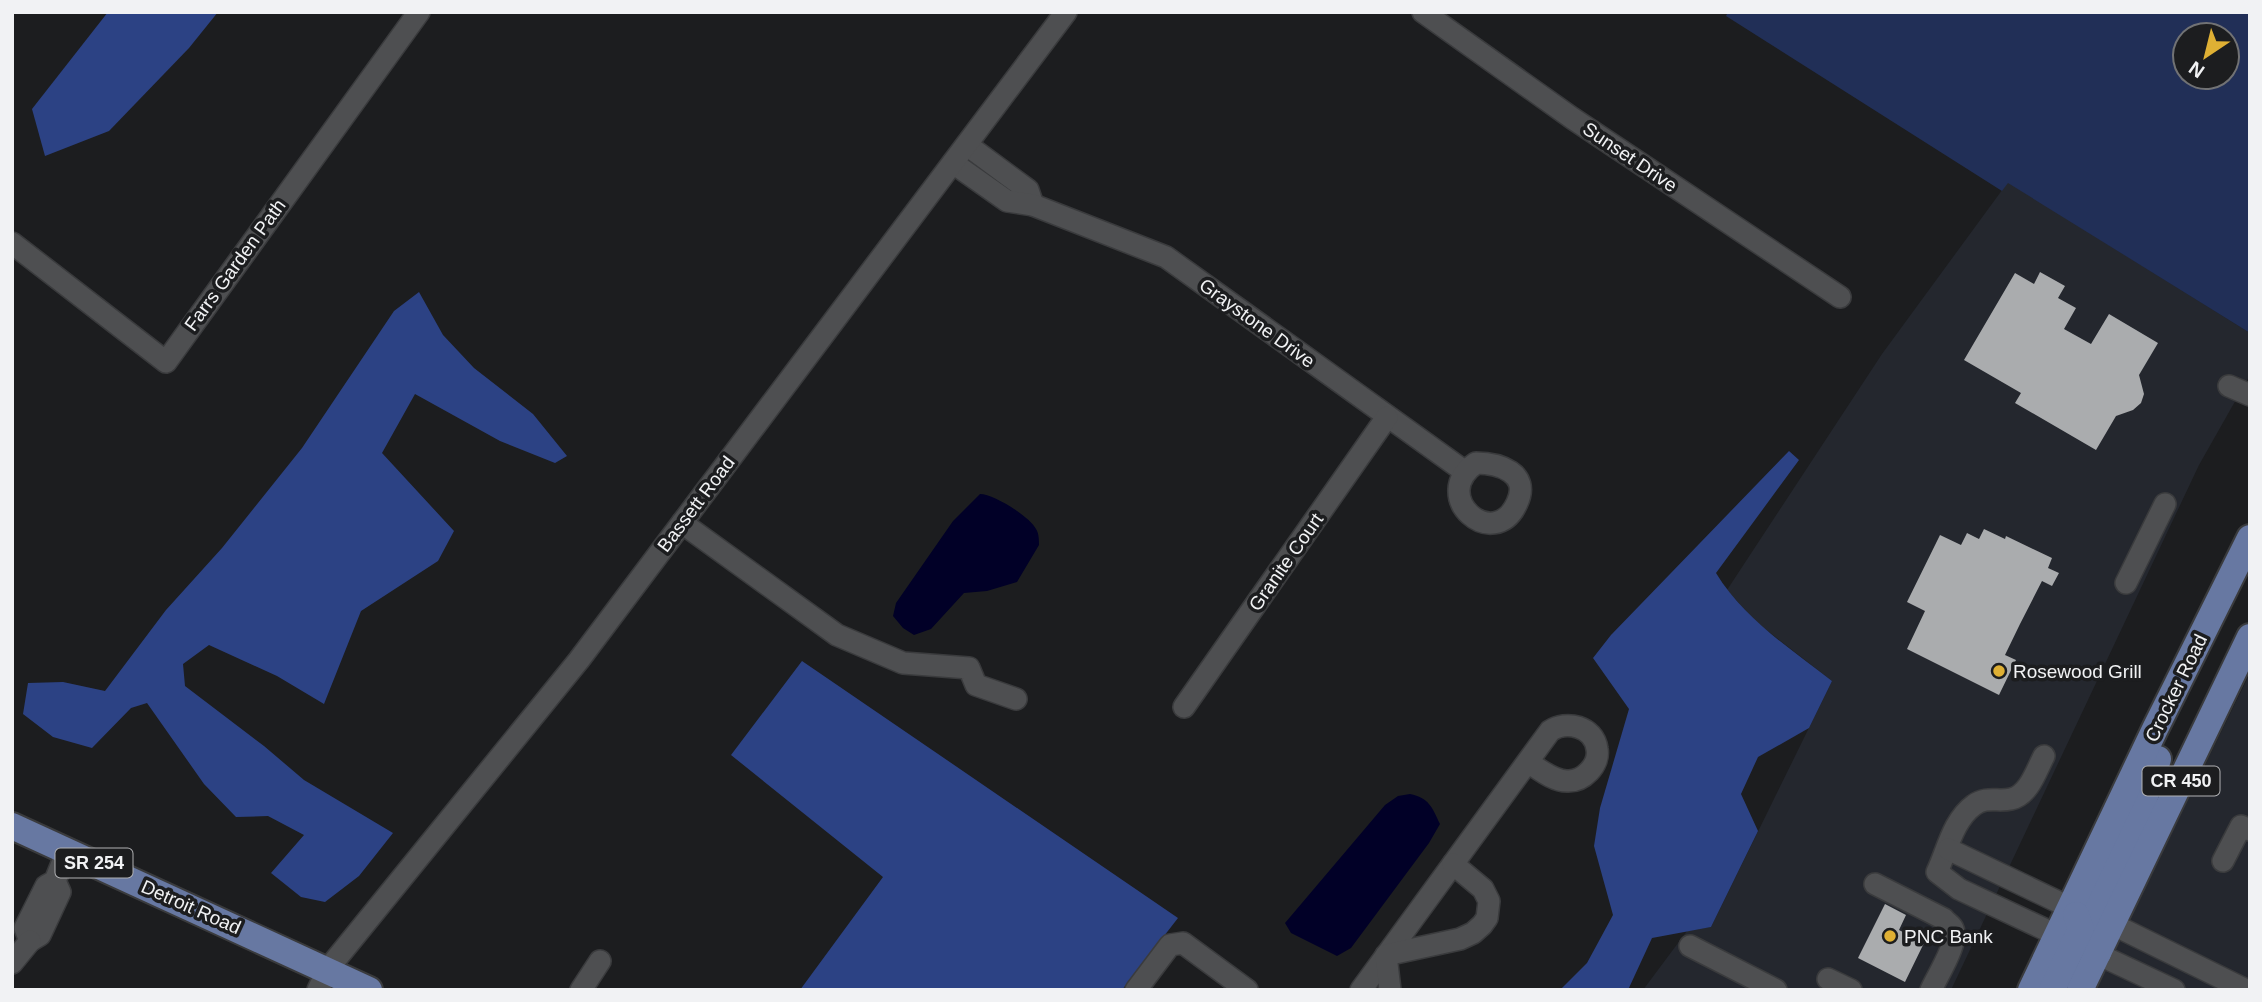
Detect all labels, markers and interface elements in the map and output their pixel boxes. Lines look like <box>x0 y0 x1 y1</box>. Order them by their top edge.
north arrow <box>2171 21 2241 91</box>
text: N <box>2185 57 2208 82</box>
street label: Sunset Drive <box>1579 118 1681 196</box>
street label: Farrs Garden Path <box>180 195 290 335</box>
street label: Graystone Drive <box>1195 274 1319 372</box>
street label: Bassett Road <box>653 452 739 556</box>
street label: Granite Court <box>1245 509 1328 615</box>
street label: Crocker Road <box>2141 631 2211 745</box>
place label: Rosewood Grill <box>2013 661 2142 682</box>
marker: Rosewood Grill <box>1991 663 2007 679</box>
road number: CR 450 <box>2142 766 2220 796</box>
road number: SR 254 <box>56 848 132 878</box>
street label: Detroit Road <box>138 876 244 938</box>
place label: PNC Bank <box>1904 926 1993 947</box>
marker: PNC Bank <box>1882 928 1898 944</box>

